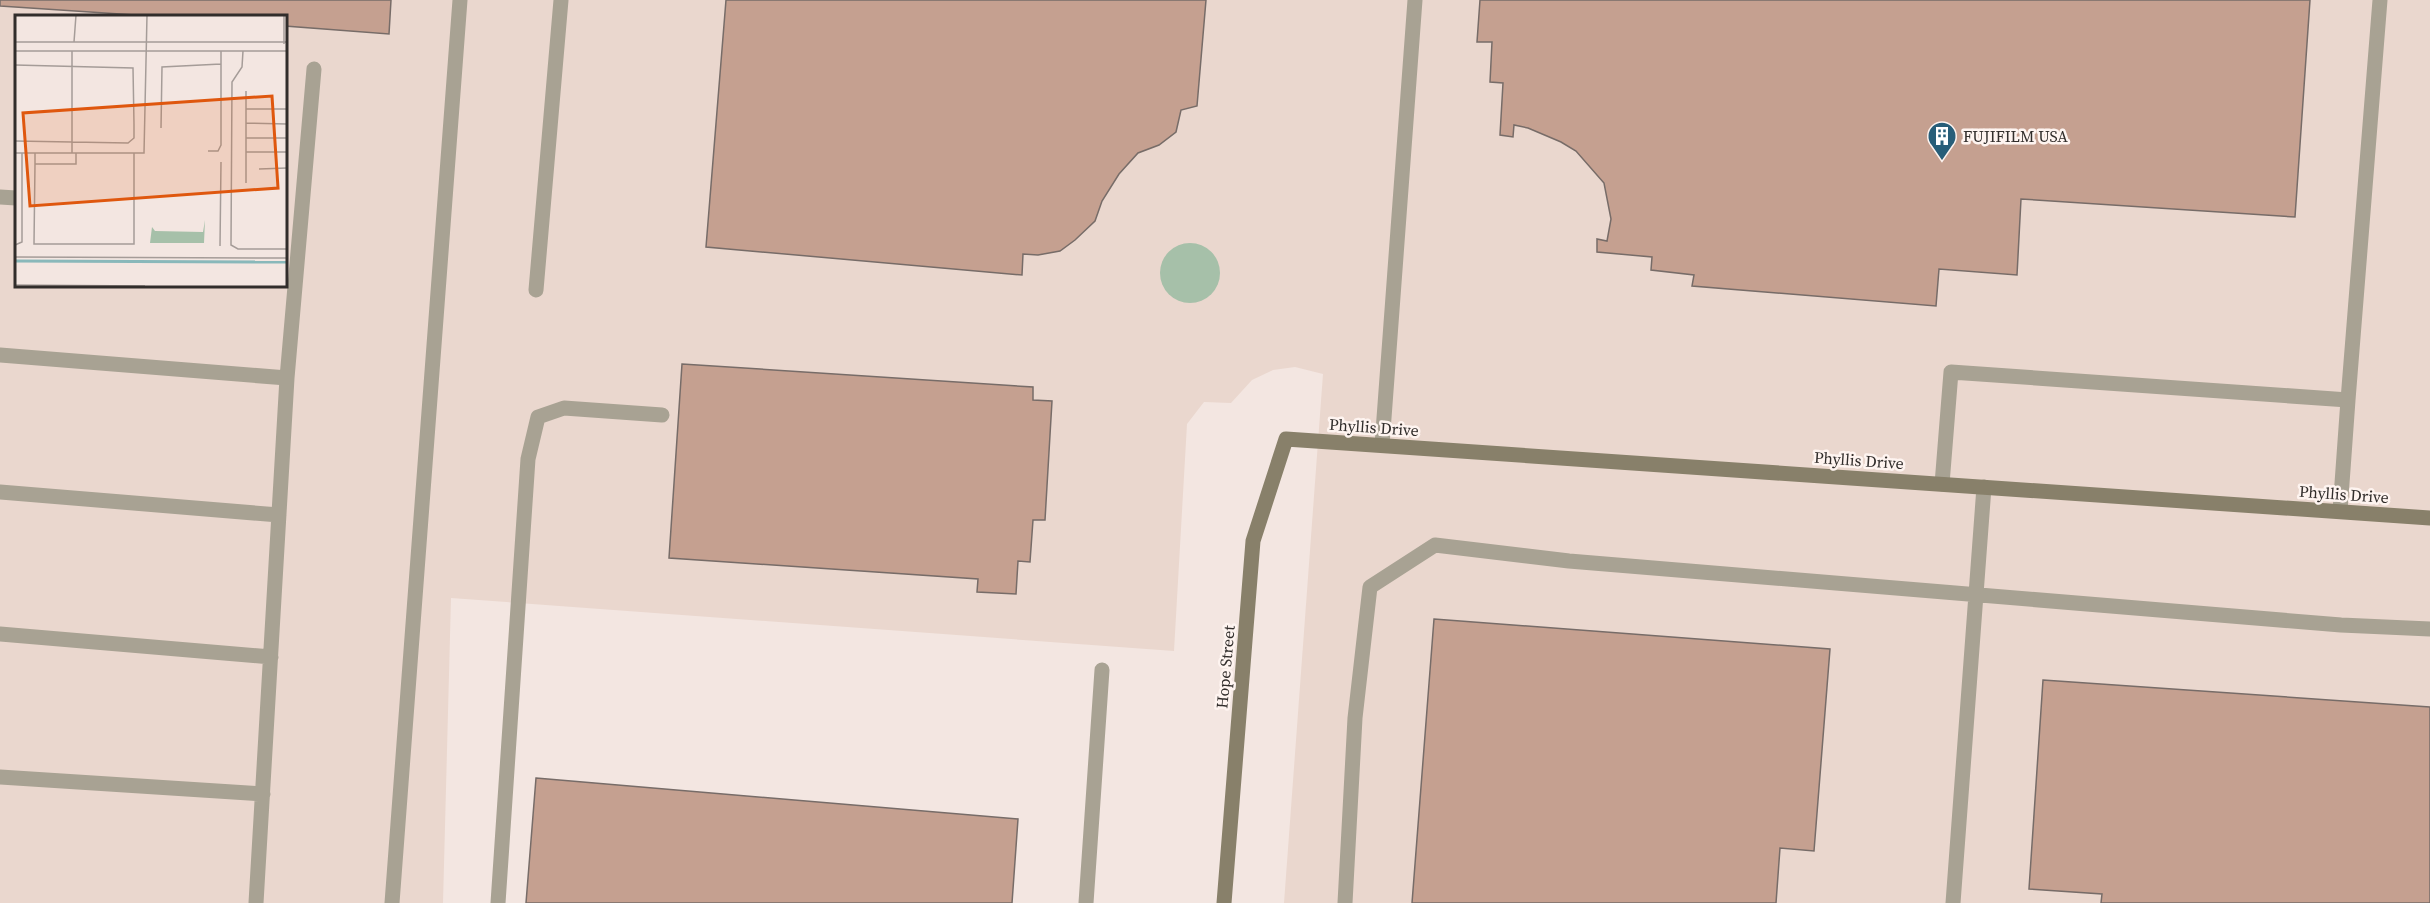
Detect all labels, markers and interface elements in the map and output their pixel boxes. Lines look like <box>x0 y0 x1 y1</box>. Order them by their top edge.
inset map <box>15 15 286 286</box>
building icon: FUJIFILM USA <box>1926 120 1958 162</box>
place label: FUJIFILM USA <box>1963 125 2068 147</box>
street label: Phyllis Drive <box>1328 413 1420 441</box>
street label: Phyllis Drive <box>1813 446 1905 474</box>
street label: Phyllis Drive <box>2298 480 2390 508</box>
street label: Hope Street <box>1210 624 1240 710</box>

